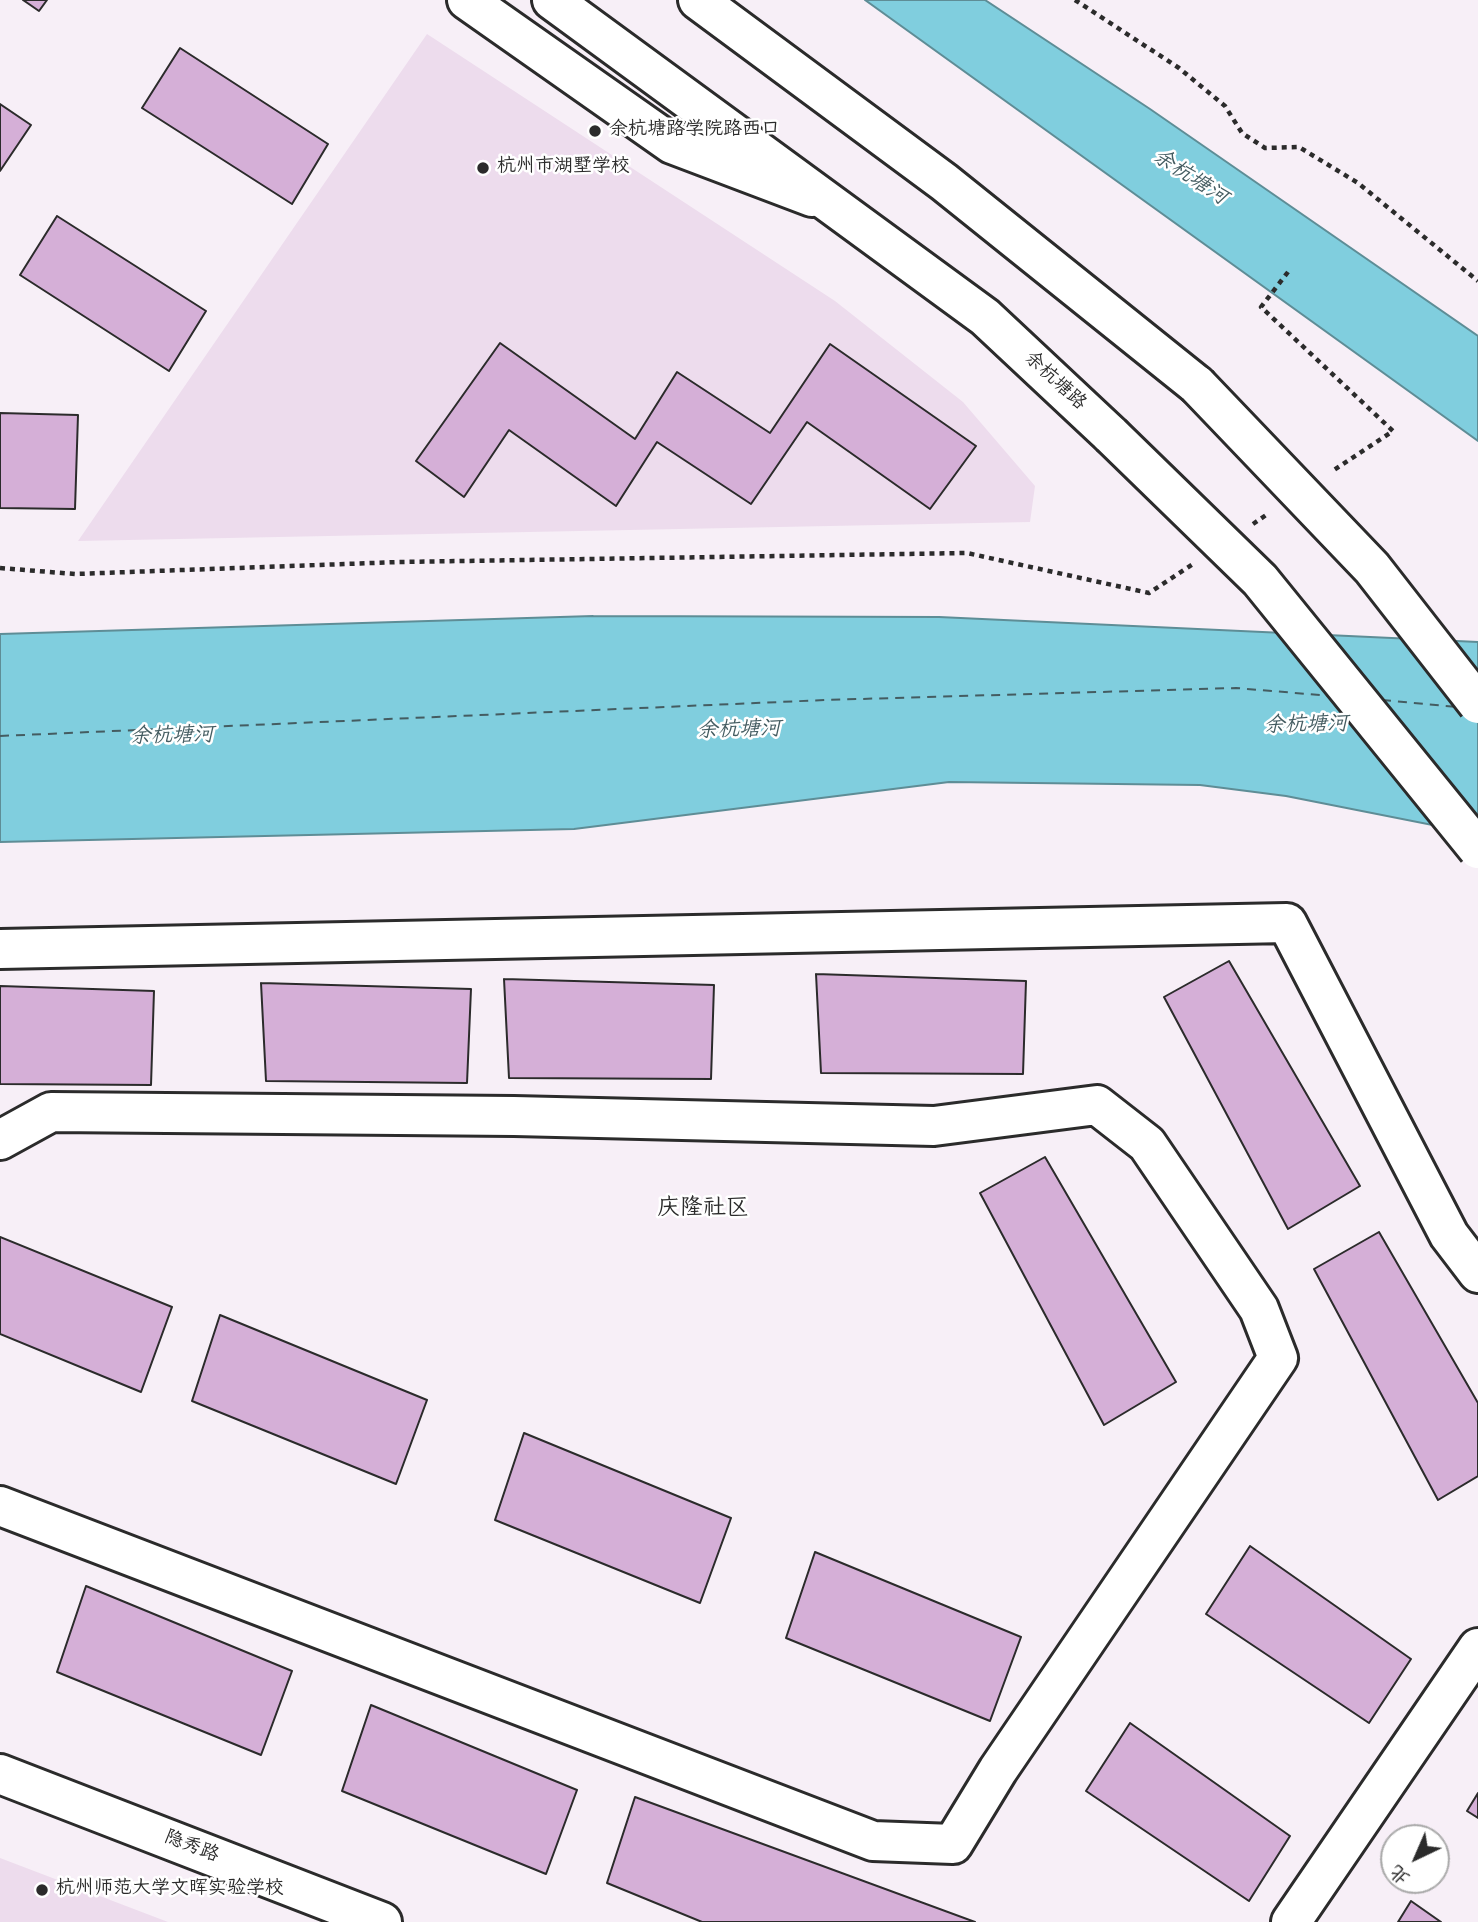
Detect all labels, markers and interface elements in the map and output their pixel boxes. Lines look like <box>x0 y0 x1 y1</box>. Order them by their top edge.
place label: 余杭塘路学院路西口 <box>609 120 780 142</box>
marker: 余杭塘路学院路西口 <box>587 123 603 139</box>
water label: 余杭塘河 <box>1147 146 1231 212</box>
place label: 杭州市湖墅学校 <box>497 157 630 179</box>
marker: 杭州市湖墅学校 <box>475 160 491 176</box>
street label: 余杭塘路 <box>1018 348 1090 416</box>
water label: 余杭塘河 <box>1264 714 1348 740</box>
water label: 余杭塘河 <box>697 719 781 745</box>
water label: 余杭塘河 <box>130 725 214 751</box>
district label: 庆隆社区 <box>657 1196 749 1224</box>
north arrow <box>1380 1824 1450 1894</box>
street label: 隐秀路 <box>160 1827 222 1869</box>
text: 北 <box>1387 1858 1416 1888</box>
place label: 杭州师范大学文晖实验学校 <box>56 1879 284 1901</box>
marker: 杭州师范大学文晖实验学校 <box>34 1882 50 1898</box>

